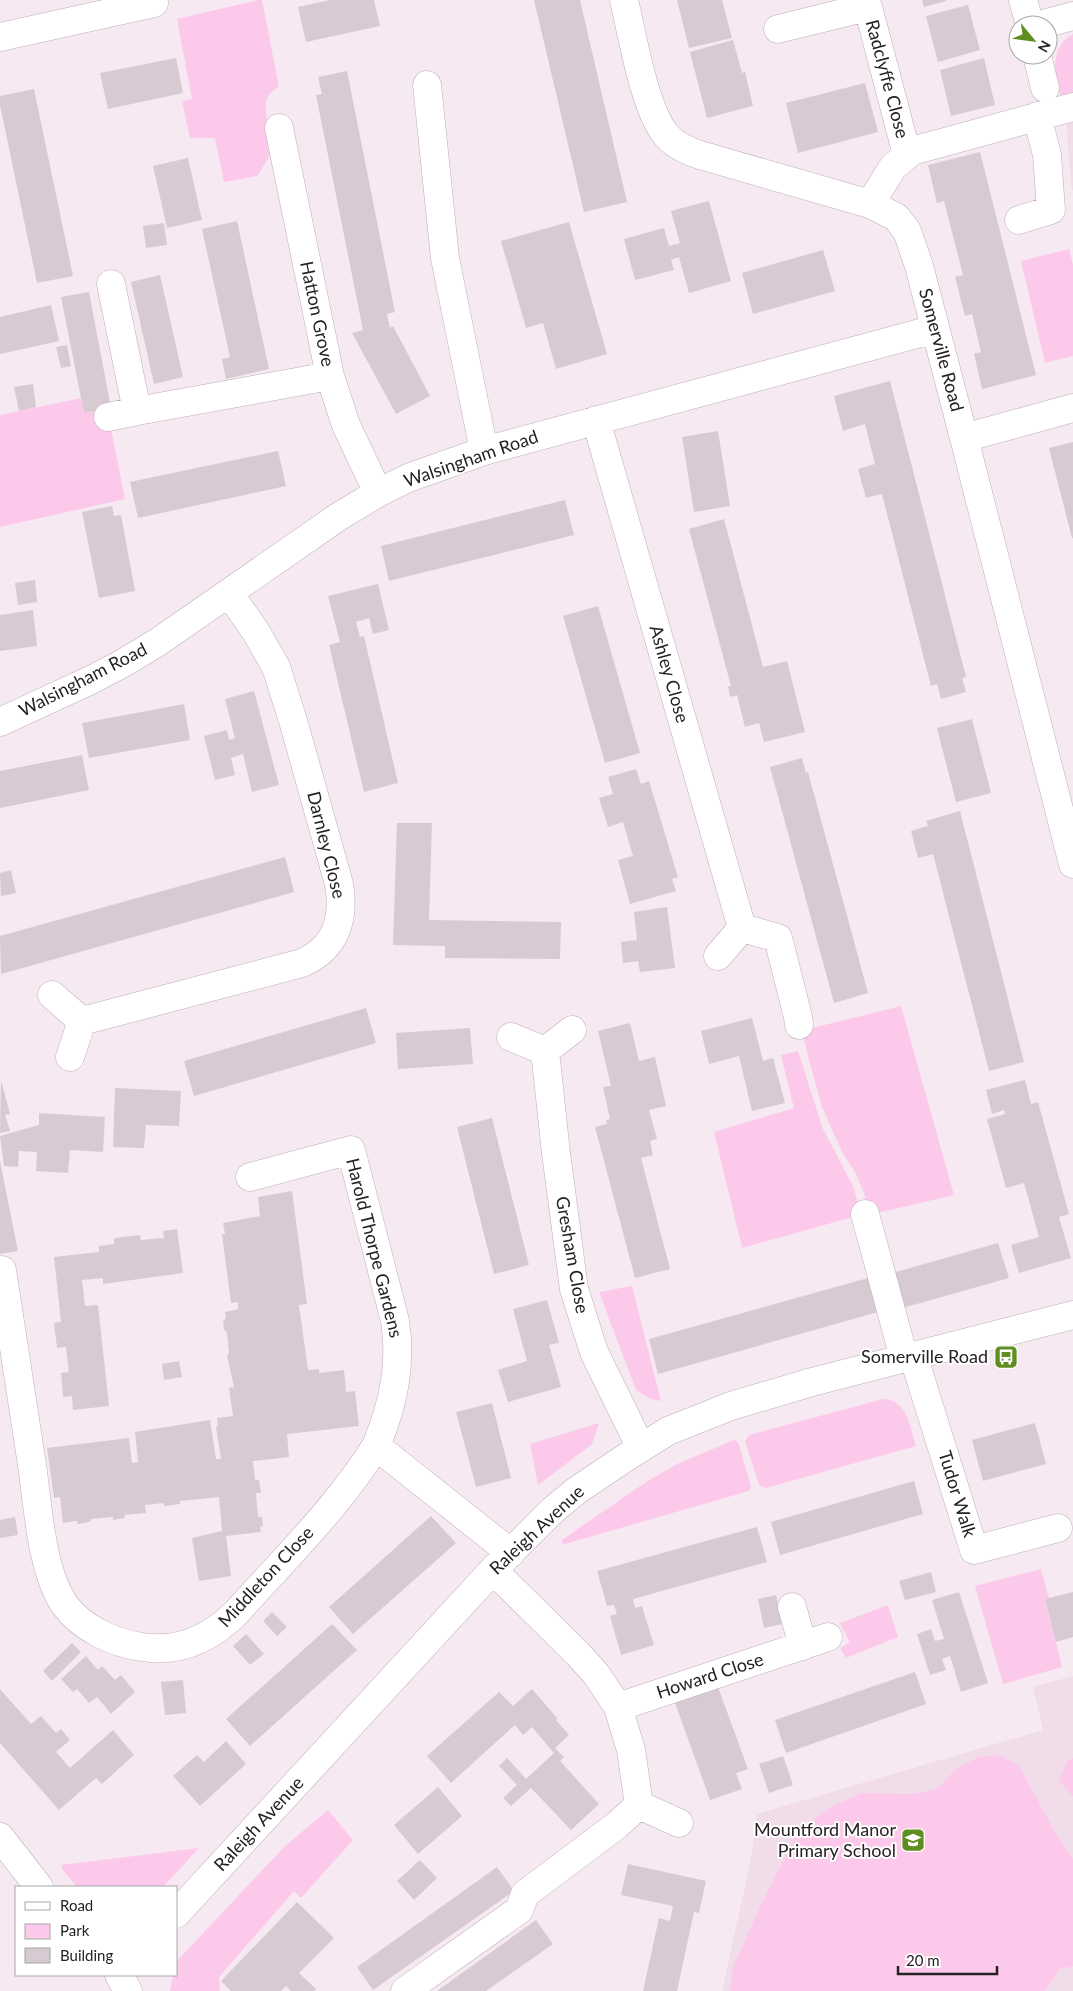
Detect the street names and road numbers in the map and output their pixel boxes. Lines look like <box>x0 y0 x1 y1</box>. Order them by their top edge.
street label: Radclyffe Close <box>862 17 914 140</box>
street label: Hatton Grove <box>296 259 340 368</box>
street label: Somerville Road <box>915 286 969 414</box>
street label: Walsingham Road <box>401 425 541 491</box>
street label: Ashley Close <box>645 622 694 725</box>
street label: Walsingham Road <box>15 637 150 721</box>
street label: Darnley Close <box>303 789 351 901</box>
street label: Harold Thorpe Gardens <box>342 1156 408 1340</box>
street label: Gresham Close <box>552 1194 594 1315</box>
street label: Tudor Walk <box>934 1448 982 1541</box>
street label: Raleigh Avenue <box>485 1480 588 1579</box>
street label: Middleton Close <box>213 1521 318 1631</box>
street label: Howard Close <box>653 1647 766 1703</box>
street label: Raleigh Avenue <box>209 1772 308 1875</box>

